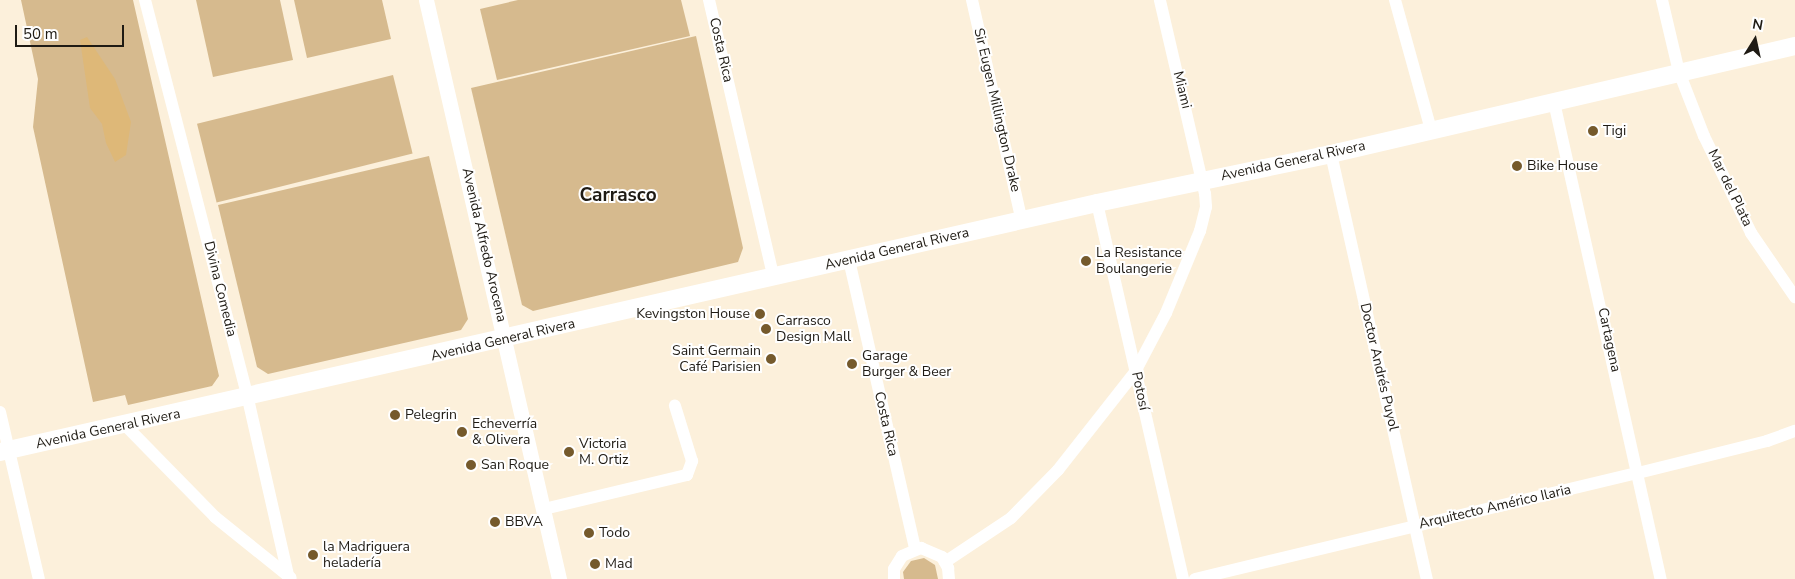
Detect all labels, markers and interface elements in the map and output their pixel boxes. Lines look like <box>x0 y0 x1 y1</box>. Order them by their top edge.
text: N <box>1751 14 1764 35</box>
scale bar <box>18 15 126 47</box>
north arrow <box>1730 15 1780 65</box>
street label: Costa Rica <box>705 16 737 84</box>
text: 50 m <box>23 24 58 44</box>
street label: Sir Eugen Millington Drake <box>970 26 1024 194</box>
street label: Miami <box>1169 70 1195 110</box>
place label: Tigi <box>1603 123 1626 139</box>
marker: Tigi <box>1587 125 1599 137</box>
street label: Avenida General Rivera <box>1219 137 1367 185</box>
street label: Mar del Plata <box>1704 147 1756 229</box>
place label: Bike House <box>1527 158 1598 174</box>
marker: Bike House <box>1511 160 1523 172</box>
street label: Avenida Alfredo Arocena <box>458 166 510 324</box>
district label: Carrasco <box>579 185 657 207</box>
street label: Avenida General Rivera <box>823 224 971 274</box>
street label: Divina Comedia <box>200 239 240 339</box>
place label: La Resistance Boulangerie <box>1096 245 1182 278</box>
marker: La Resistance Boulangerie <box>1080 255 1092 267</box>
street label: Doctor Andrés Puyol <box>1356 302 1402 432</box>
place label: Kevingston House <box>636 306 750 322</box>
street label: Cartagena <box>1594 306 1624 374</box>
marker: Kevingston House <box>754 308 766 320</box>
place label: Carrasco Design Mall <box>776 313 851 346</box>
street label: Avenida General Rivera <box>429 315 577 365</box>
marker: Carrasco Design Mall <box>760 323 772 335</box>
place label: Saint Germain Café Parisien <box>672 343 761 376</box>
place label: Garage Burger & Beer <box>862 348 951 381</box>
marker: Saint Germain Café Parisien <box>765 353 777 365</box>
marker: Garage Burger & Beer <box>846 358 858 370</box>
street label: Potosí <box>1128 370 1152 412</box>
street label: Costa Rica <box>870 390 902 458</box>
street label: Avenida General Rivera <box>34 405 182 453</box>
place label: Pelegrin <box>405 407 457 423</box>
marker: Pelegrin <box>389 409 401 421</box>
place label: Echeverría & Olivera <box>472 416 537 448</box>
marker: Echeverría & Olivera <box>456 426 468 438</box>
place label: Victoria M. Ortiz <box>579 436 629 468</box>
marker: Victoria M. Ortiz <box>563 446 575 458</box>
place label: San Roque <box>481 457 549 473</box>
marker: San Roque <box>465 459 477 471</box>
street label: Arquitecto Américo Ilaria <box>1417 481 1573 533</box>
place label: BBVA <box>505 514 543 530</box>
marker: BBVA <box>489 516 501 528</box>
place label: Todo <box>599 525 630 541</box>
marker: Todo <box>583 527 595 539</box>
place label: la Madriguera heladería <box>323 539 410 572</box>
marker: la Madriguera heladería <box>307 549 319 561</box>
place label: Mad <box>605 556 633 572</box>
marker: Mad <box>589 558 601 570</box>

